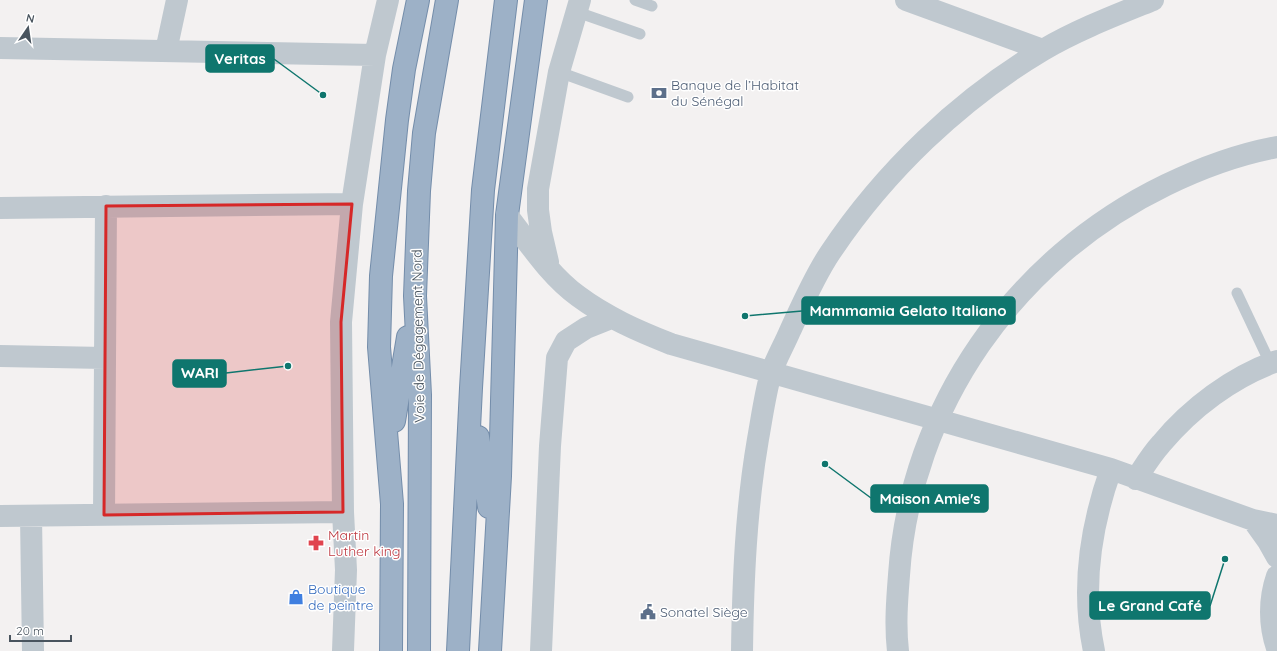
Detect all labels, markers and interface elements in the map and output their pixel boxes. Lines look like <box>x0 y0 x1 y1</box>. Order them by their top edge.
north arrow <box>8 8 48 48</box>
text: N <box>25 11 36 26</box>
callout: Veritas <box>206 45 274 72</box>
text: Veritas <box>214 49 266 68</box>
place label: Banque de l’Habitat du Sénégal <box>671 76 799 110</box>
bank icon: Banque de l’Habitat du Sénégal <box>650 84 668 102</box>
street label: Voie de Dégagement Nord <box>407 249 429 423</box>
callout: Mammamia Gelato Italiano <box>802 297 1015 324</box>
text: Mammamia Gelato Italiano <box>809 301 1007 320</box>
callout: WARI <box>173 360 226 387</box>
text: WARI <box>181 363 219 382</box>
callout: Maison Amie's <box>871 485 988 512</box>
text: Maison Amie's <box>879 489 981 508</box>
place label: Martin Luther king <box>328 526 401 560</box>
pharmacy icon: Martin Luther king <box>307 534 325 552</box>
place label: Boutique de peintre <box>308 580 374 614</box>
shop icon: Boutique de peintre <box>287 588 305 606</box>
callout: Le Grand Café <box>1090 592 1210 619</box>
text: Le Grand Café <box>1098 596 1202 615</box>
public building icon: Sonatel Siège <box>639 603 657 621</box>
place label: Sonatel Siège <box>660 603 748 621</box>
scale bar <box>10 617 71 643</box>
text: 20 m <box>16 623 44 638</box>

